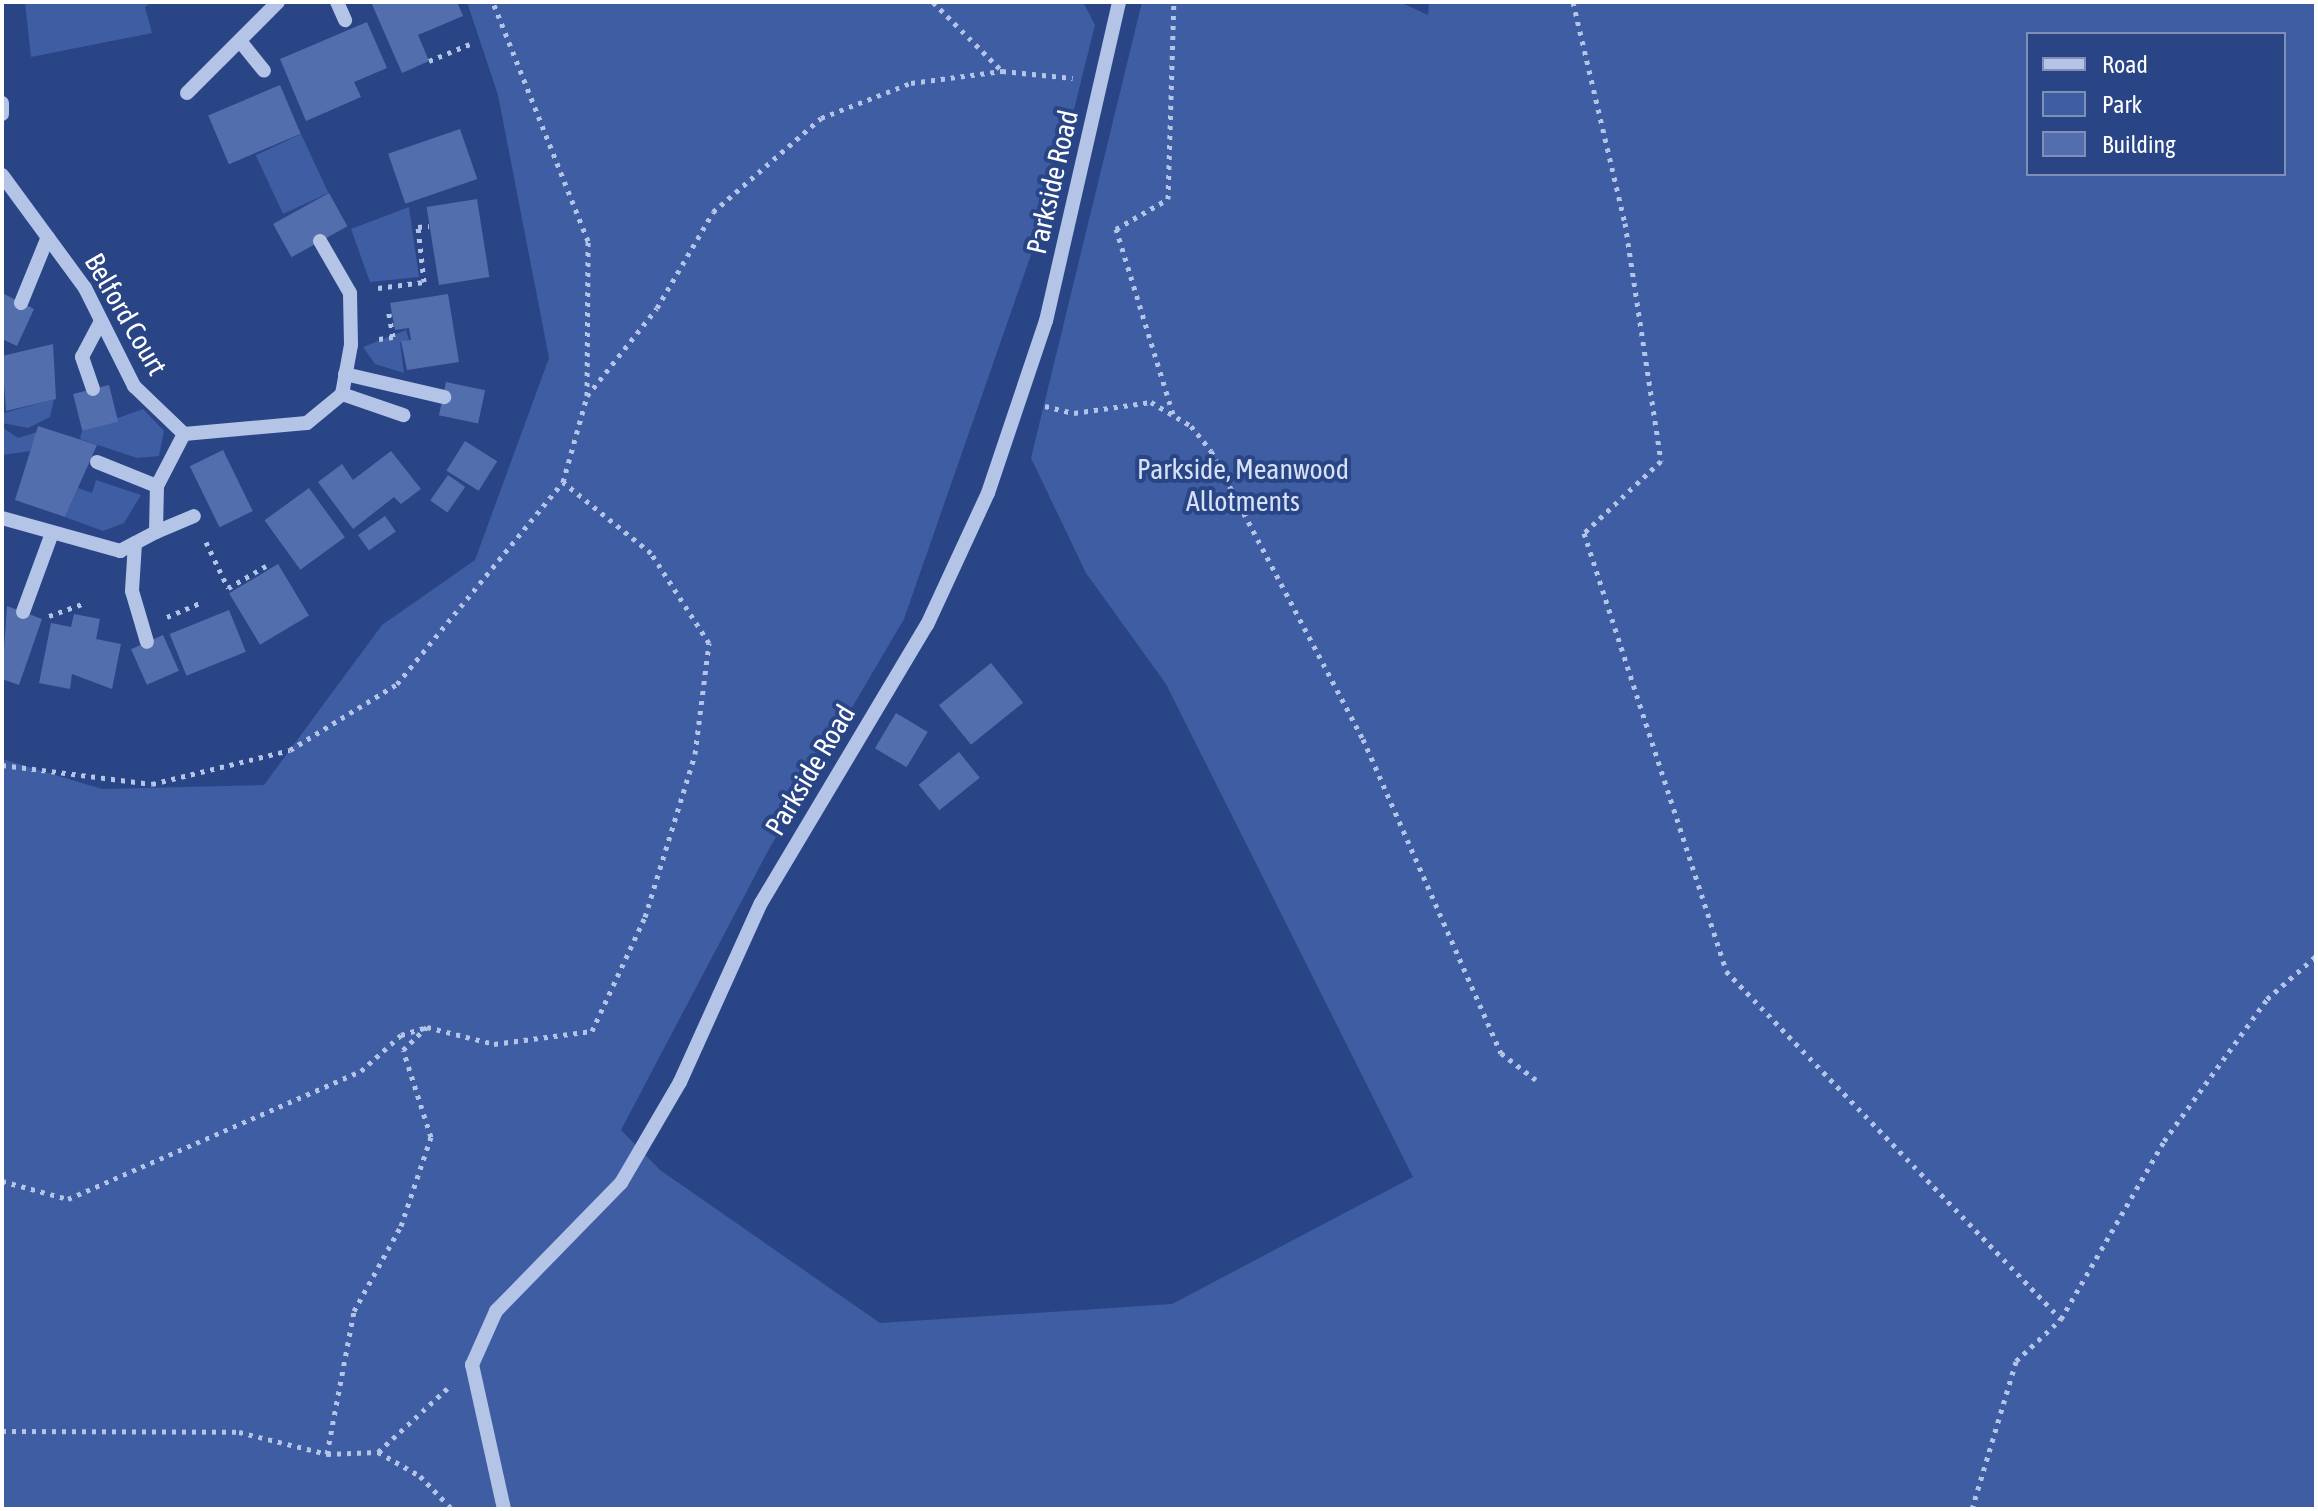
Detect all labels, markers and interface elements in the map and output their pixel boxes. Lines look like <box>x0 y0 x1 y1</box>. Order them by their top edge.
legend <box>2026 32 2286 176</box>
text: Road <box>2102 51 2148 78</box>
text: Park <box>2102 91 2142 118</box>
street label: Parkside Road <box>1019 107 1085 257</box>
text: Building <box>2102 131 2175 158</box>
street label: Belford Court <box>78 247 174 381</box>
park label: Parkside, Meanwood Allotments <box>1137 452 1349 518</box>
street label: Parkside Road <box>758 699 862 841</box>

